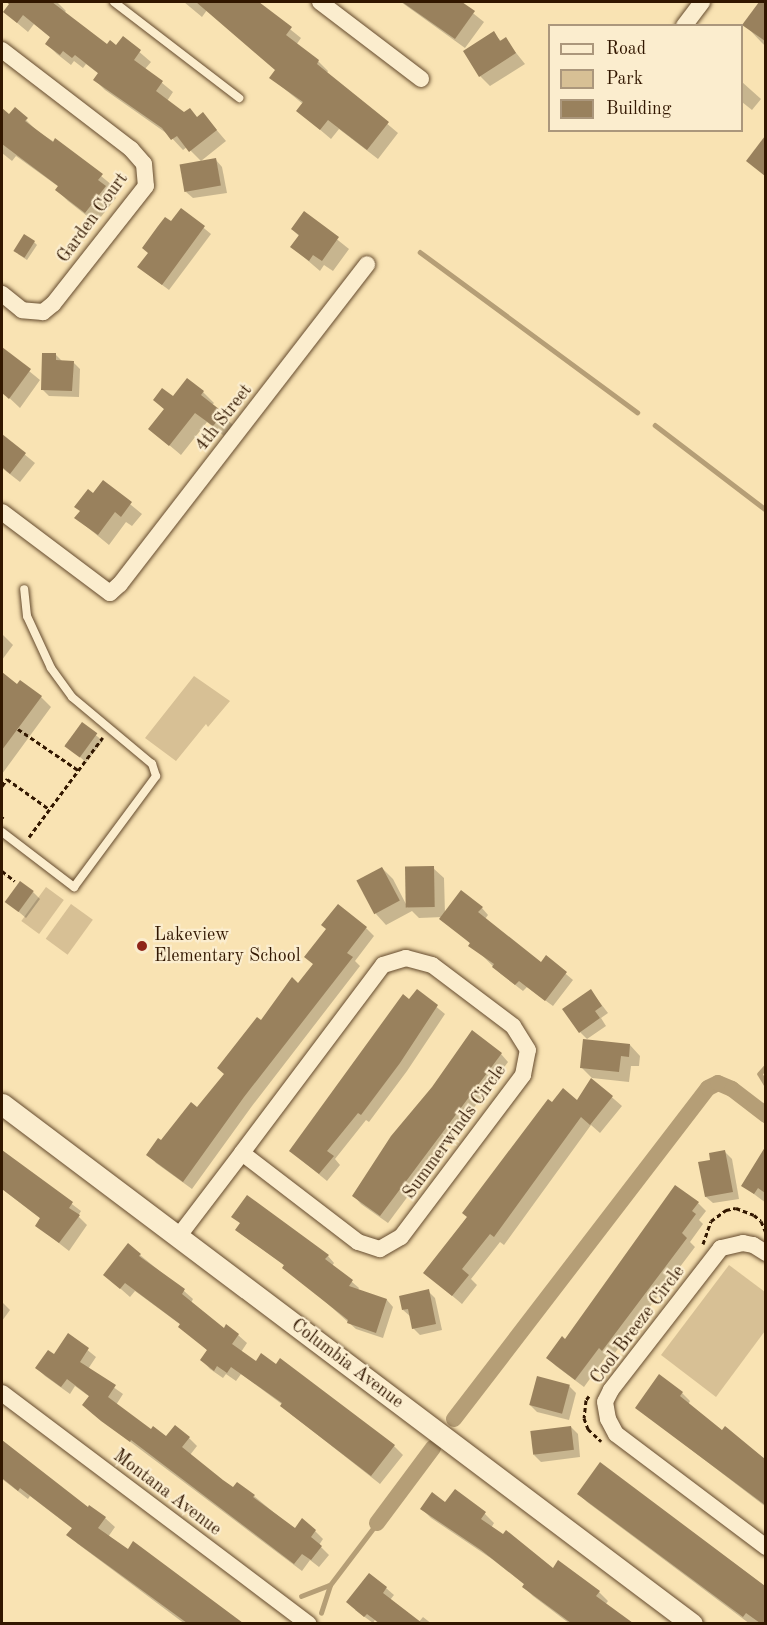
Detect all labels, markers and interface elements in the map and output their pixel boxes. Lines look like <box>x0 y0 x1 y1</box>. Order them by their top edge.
legend <box>548 24 743 132</box>
text: Road <box>606 40 646 58</box>
text: Park <box>606 70 643 88</box>
text: Building <box>606 100 671 118</box>
street label: Garden Court <box>53 169 133 267</box>
street label: 4th Street <box>191 380 257 456</box>
place label: Lakeview Elementary School <box>154 925 301 968</box>
marker: Lakeview Elementary School <box>135 939 149 953</box>
street label: Summerwinds Circle <box>399 1060 511 1204</box>
street label: Cool Breeze Circle <box>586 1262 690 1388</box>
street label: Columbia Avenue <box>287 1315 407 1413</box>
street label: Montana Avenue <box>109 1445 225 1541</box>

